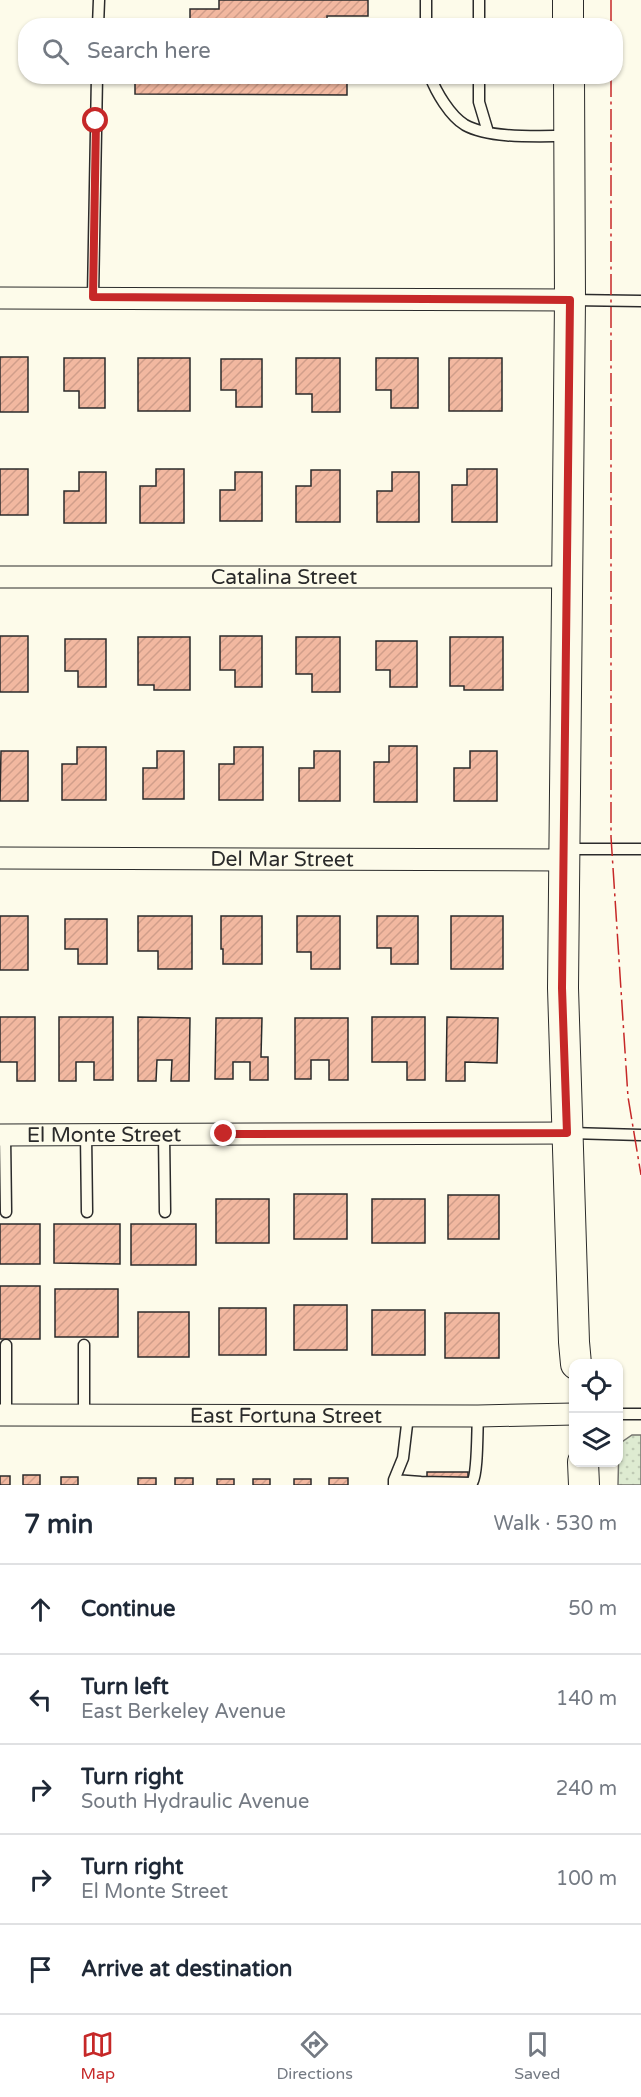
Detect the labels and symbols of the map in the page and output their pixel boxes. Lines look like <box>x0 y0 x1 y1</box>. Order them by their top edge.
route start <box>82 107 108 133</box>
street label: Catalina Street <box>211 565 357 590</box>
street label: Del Mar Street <box>210 846 354 872</box>
route end <box>210 1120 236 1146</box>
street label: El Monte Street <box>27 1122 181 1147</box>
street label: East Fortuna Street <box>190 1403 382 1428</box>

